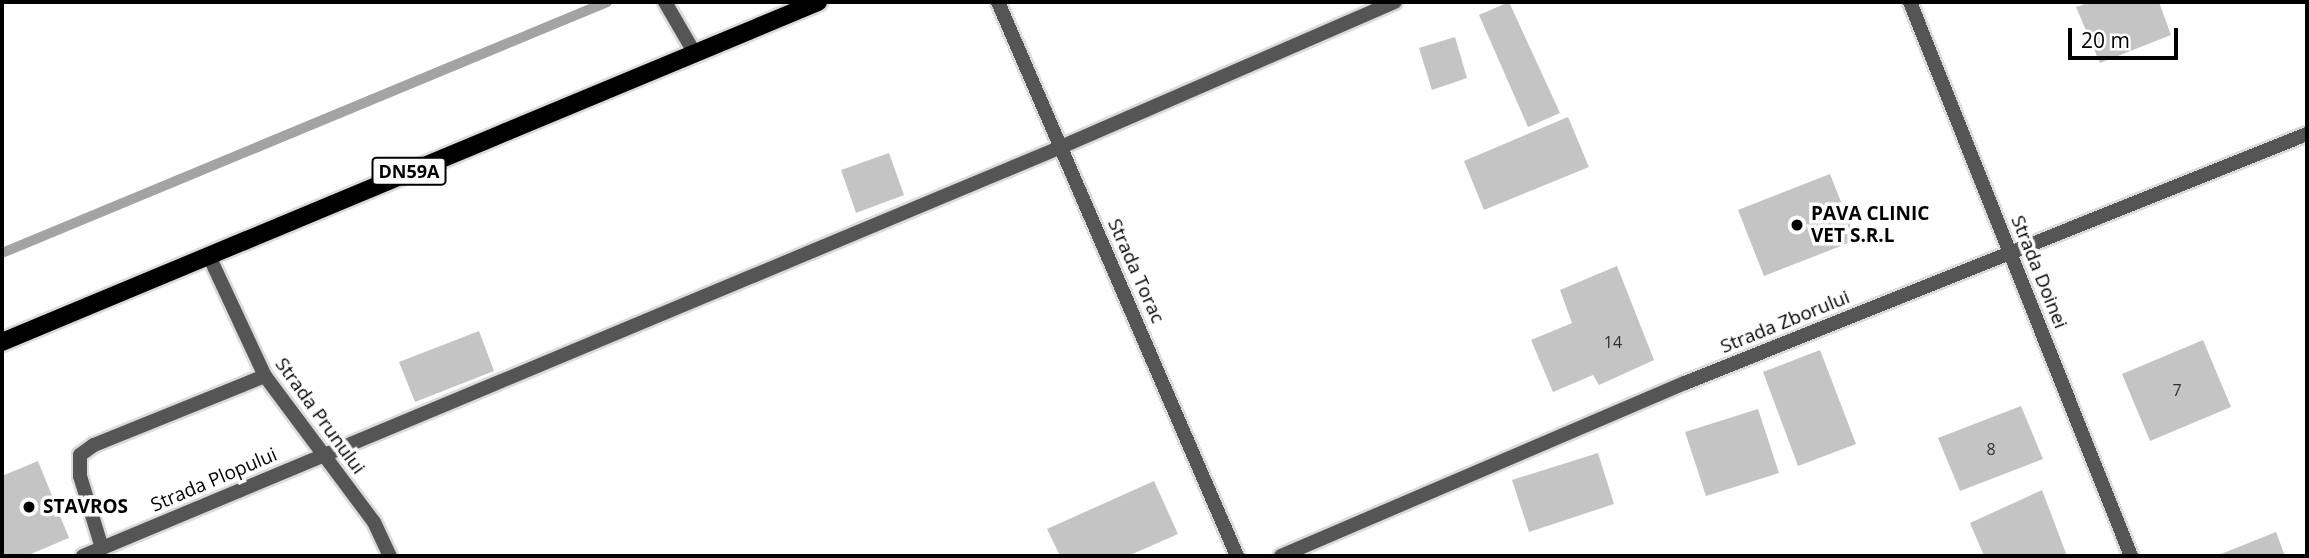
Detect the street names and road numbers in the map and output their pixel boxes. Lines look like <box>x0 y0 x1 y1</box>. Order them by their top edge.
road number: DN59A <box>370 156 448 186</box>
street label: Strada Doinei <box>2006 212 2072 332</box>
street label: Strada Torac <box>1103 215 1169 327</box>
street label: Strada Zborului <box>1717 286 1853 358</box>
street label: Strada Prunului <box>270 353 370 479</box>
street label: Strada Plopului <box>147 443 281 517</box>

